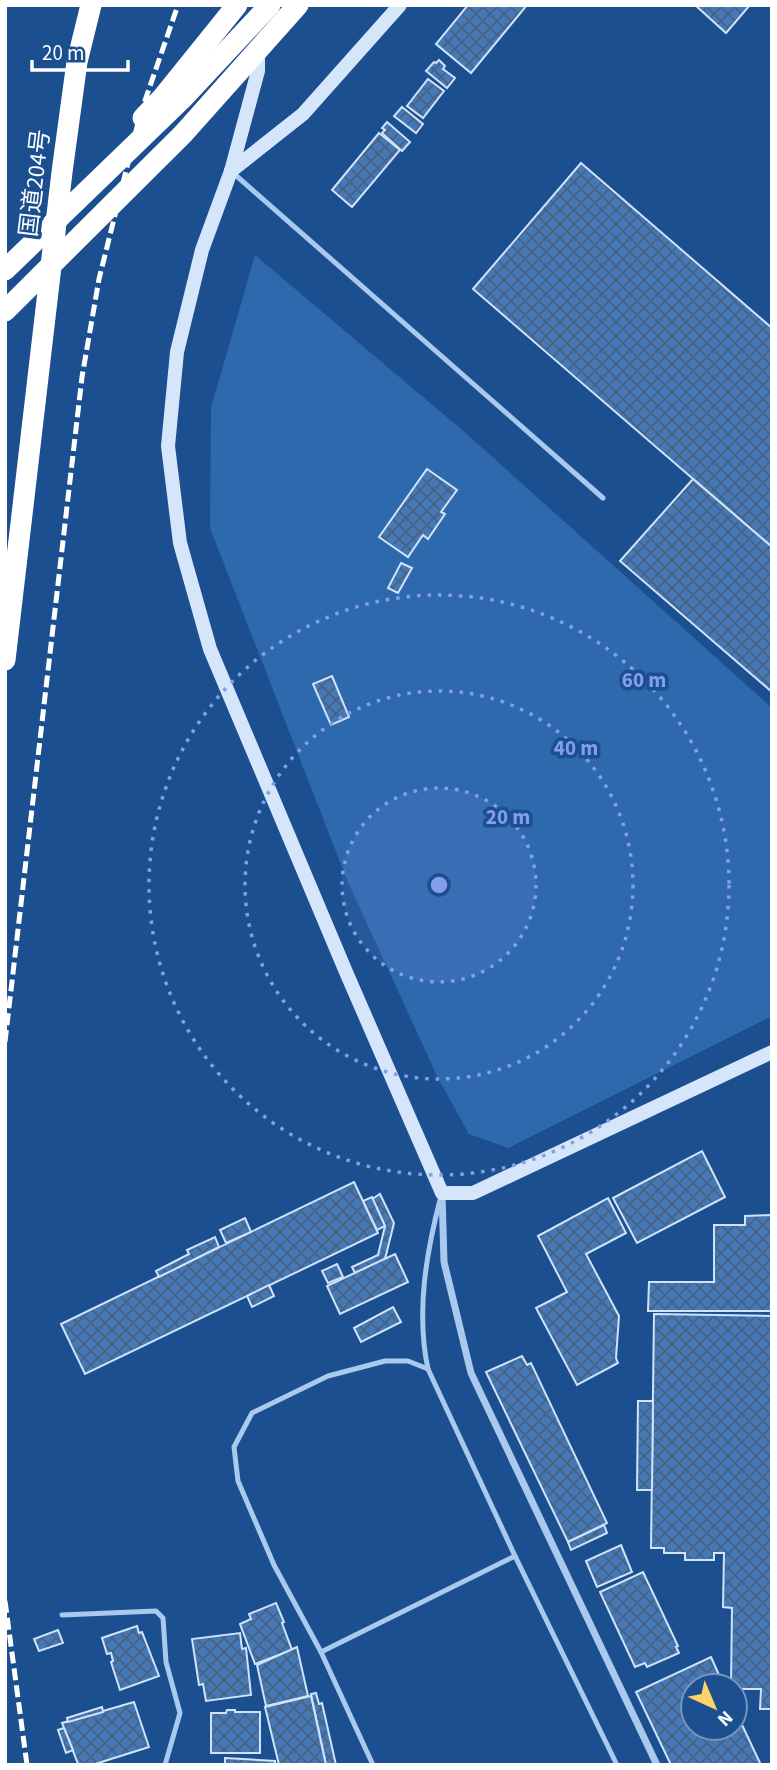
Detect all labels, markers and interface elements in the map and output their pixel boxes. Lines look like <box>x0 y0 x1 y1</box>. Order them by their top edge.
scale bar <box>32 28 128 72</box>
text: 20 m <box>42 38 84 68</box>
street label: 国道204号 <box>11 127 59 239</box>
text: 60 m <box>622 665 666 695</box>
text: 40 m <box>554 733 598 763</box>
text: 20 m <box>486 802 530 832</box>
centre of rings <box>427 873 451 897</box>
north arrow <box>679 1672 749 1742</box>
text: N <box>711 1704 739 1732</box>

